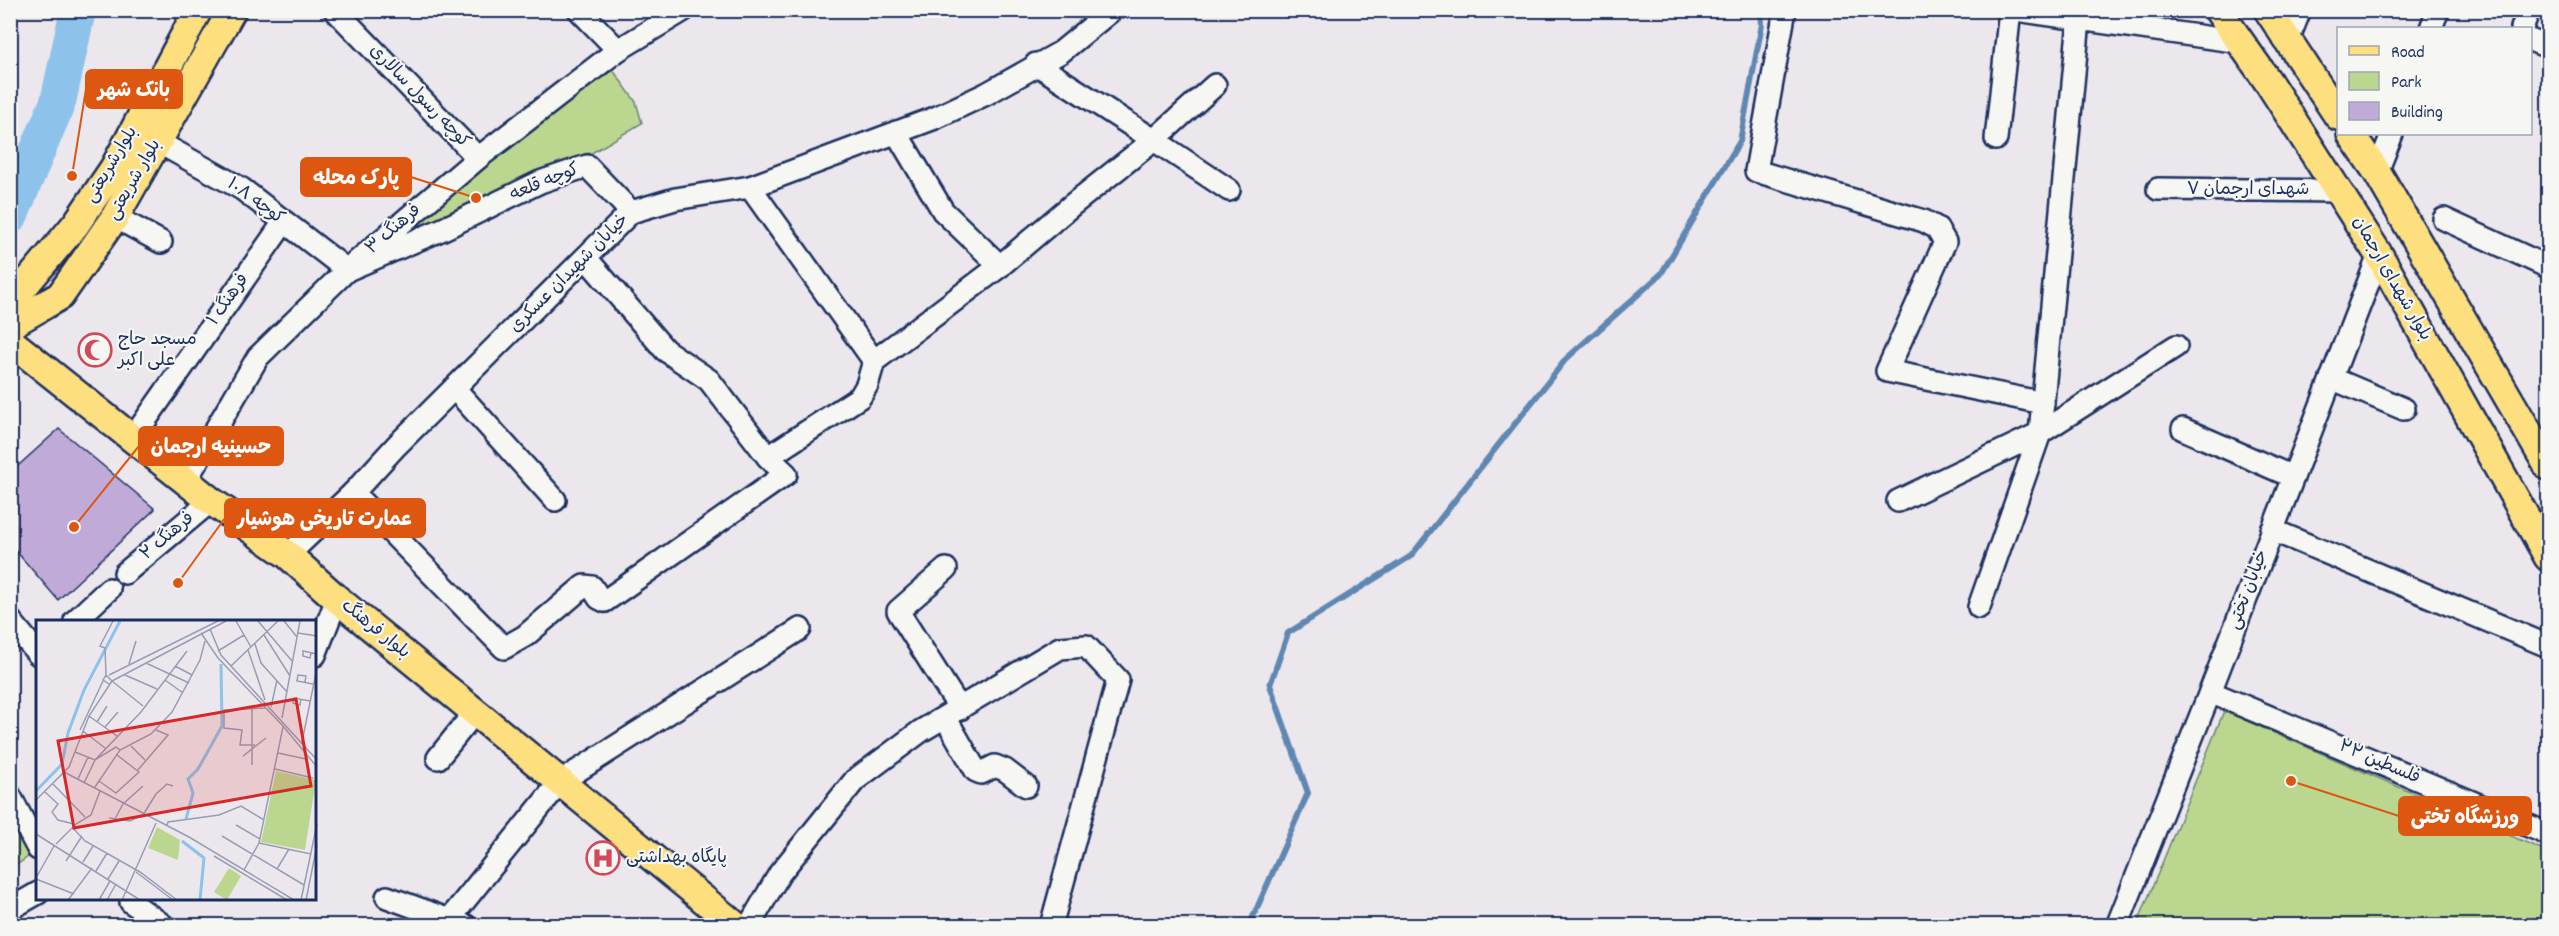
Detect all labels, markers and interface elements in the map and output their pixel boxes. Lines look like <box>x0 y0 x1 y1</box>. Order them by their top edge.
legend <box>2337 27 2532 135</box>
street label: کوچه رسول سالاری <box>363 39 475 155</box>
text: Road <box>2391 41 2425 66</box>
callout: بانک شهر <box>86 70 182 108</box>
text: Park <box>2391 71 2422 96</box>
text: بانک شهر <box>96 78 170 106</box>
text: Building <box>2391 101 2443 126</box>
street label: بلوارشریعتی <box>79 122 145 208</box>
street label: بلوار شریعتی <box>102 135 168 225</box>
callout: پارک محله <box>301 158 411 196</box>
street label: کوچه قلعه <box>506 158 584 208</box>
text: پارک محله <box>313 166 399 194</box>
street label: کوچه ۱۰۸ <box>221 173 289 232</box>
street label: شهدای ارجمان ۷ <box>2187 178 2309 203</box>
street label: فرهنگ ۳ <box>361 199 427 261</box>
street label: خیابان شهیدان عسکری <box>505 209 635 339</box>
street label: بلوار شهدای ارجمان <box>2345 212 2437 346</box>
street label: فرهنگ ۱ <box>202 269 256 331</box>
place label: مسجد حاج علی اکبر <box>116 328 197 374</box>
mosque icon: مسجد حاج علی اکبر <box>77 332 113 368</box>
callout: حسینیه ارجمان <box>139 427 283 465</box>
text: حسینیه ارجمان <box>151 435 271 463</box>
callout: عمارت تاریخی هوشیار <box>225 499 425 537</box>
street label: فرهنگ ۲ <box>135 507 201 567</box>
text: عمارت تاریخی هوشیار <box>236 507 413 535</box>
street label: خیابان تختی <box>2222 546 2276 634</box>
street label: بلوار فرهنگ <box>335 594 415 666</box>
inset map <box>36 620 316 900</box>
street label: فلسطین ۲۲ <box>2334 735 2424 791</box>
callout: ورزشگاه تختی <box>2399 797 2531 835</box>
text: ورزشگاه تختی <box>2411 804 2519 833</box>
hospital icon: پایگاه بهداشتی <box>585 840 621 876</box>
place label: پایگاه بهداشتی <box>626 846 727 871</box>

